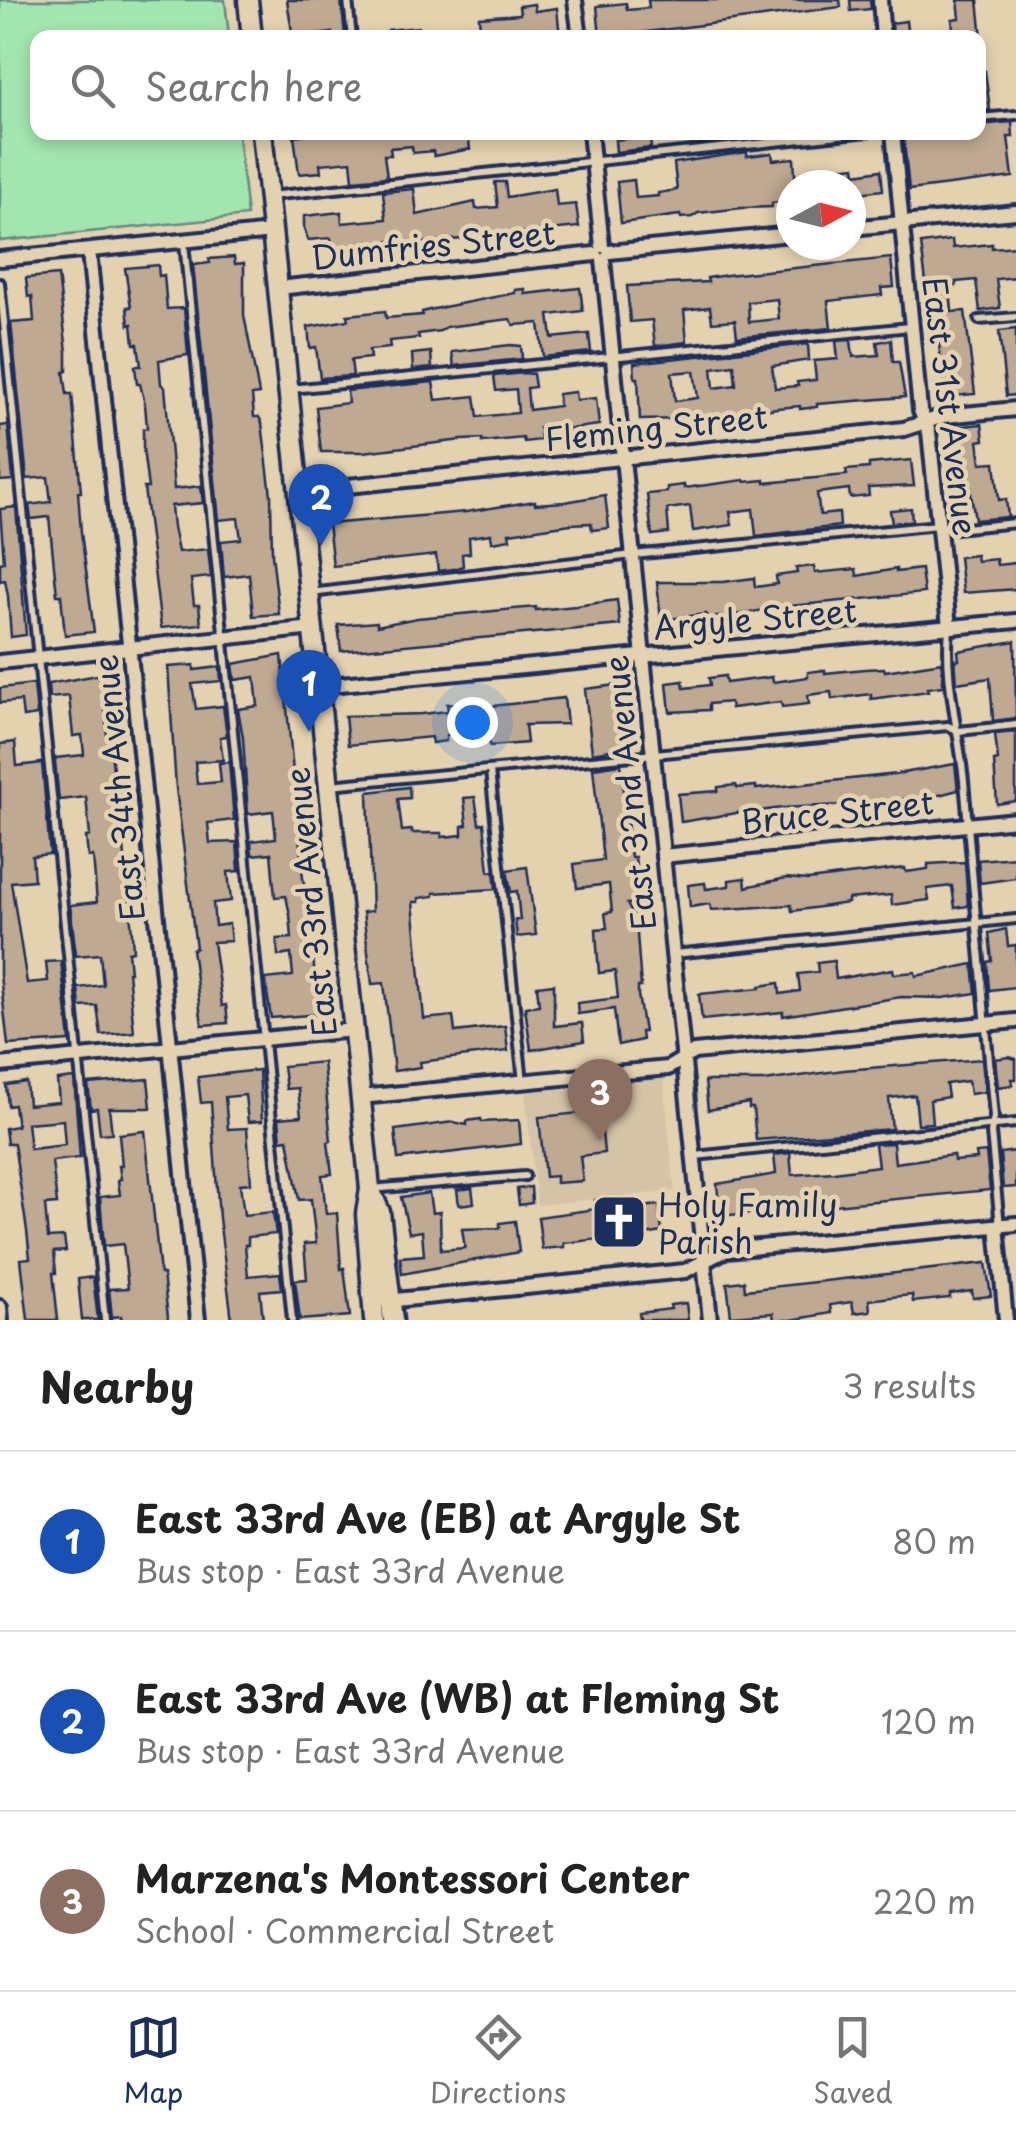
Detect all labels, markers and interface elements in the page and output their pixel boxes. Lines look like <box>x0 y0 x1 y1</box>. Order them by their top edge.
search box <box>30 30 986 140</box>
text: Search here <box>145 57 362 114</box>
icon: search <box>65 58 120 113</box>
north arrow <box>776 170 866 260</box>
street label: Dumfries Street <box>308 207 558 281</box>
street label: East 31st Avenue <box>911 274 991 538</box>
street label: Fleming Street <box>542 391 770 463</box>
pin: 2 <box>288 464 354 546</box>
street label: Argyle Street <box>651 585 859 651</box>
pin: 1 <box>276 650 342 732</box>
street label: East 34th Avenue <box>80 653 156 923</box>
street label: East 32nd Avenue <box>591 653 667 933</box>
your location <box>447 697 498 748</box>
street label: East 33rd Avenue <box>272 765 348 1039</box>
street label: Bruce Street <box>738 777 936 845</box>
pin: 3 <box>568 1058 632 1141</box>
place label: Holy Family Parish <box>658 1180 838 1265</box>
church icon: Holy Family Parish <box>589 1192 649 1252</box>
text: Nearby <box>40 1354 194 1417</box>
text: 3 results <box>842 1361 976 1409</box>
text: East 33rd Ave (EB) at Argyle St <box>135 1489 740 1546</box>
text: 1 <box>65 1517 80 1565</box>
text: 80 m <box>892 1517 976 1565</box>
text: Bus stop · East 33rd Avenue <box>135 1546 565 1594</box>
text: East 33rd Ave (WB) at Fleming St <box>135 1669 780 1726</box>
text: 2 <box>61 1697 84 1745</box>
text: 120 m <box>881 1697 976 1745</box>
text: Bus stop · East 33rd Avenue <box>135 1726 565 1774</box>
text: Marzena's Montessori Center <box>135 1849 690 1906</box>
text: 3 <box>62 1877 83 1925</box>
text: 220 m <box>873 1877 976 1925</box>
text: School · Commercial Street <box>135 1906 554 1954</box>
tab: Map <box>123 2010 183 2113</box>
tab: Directions <box>430 2010 566 2113</box>
tab: Saved <box>813 2010 893 2113</box>

